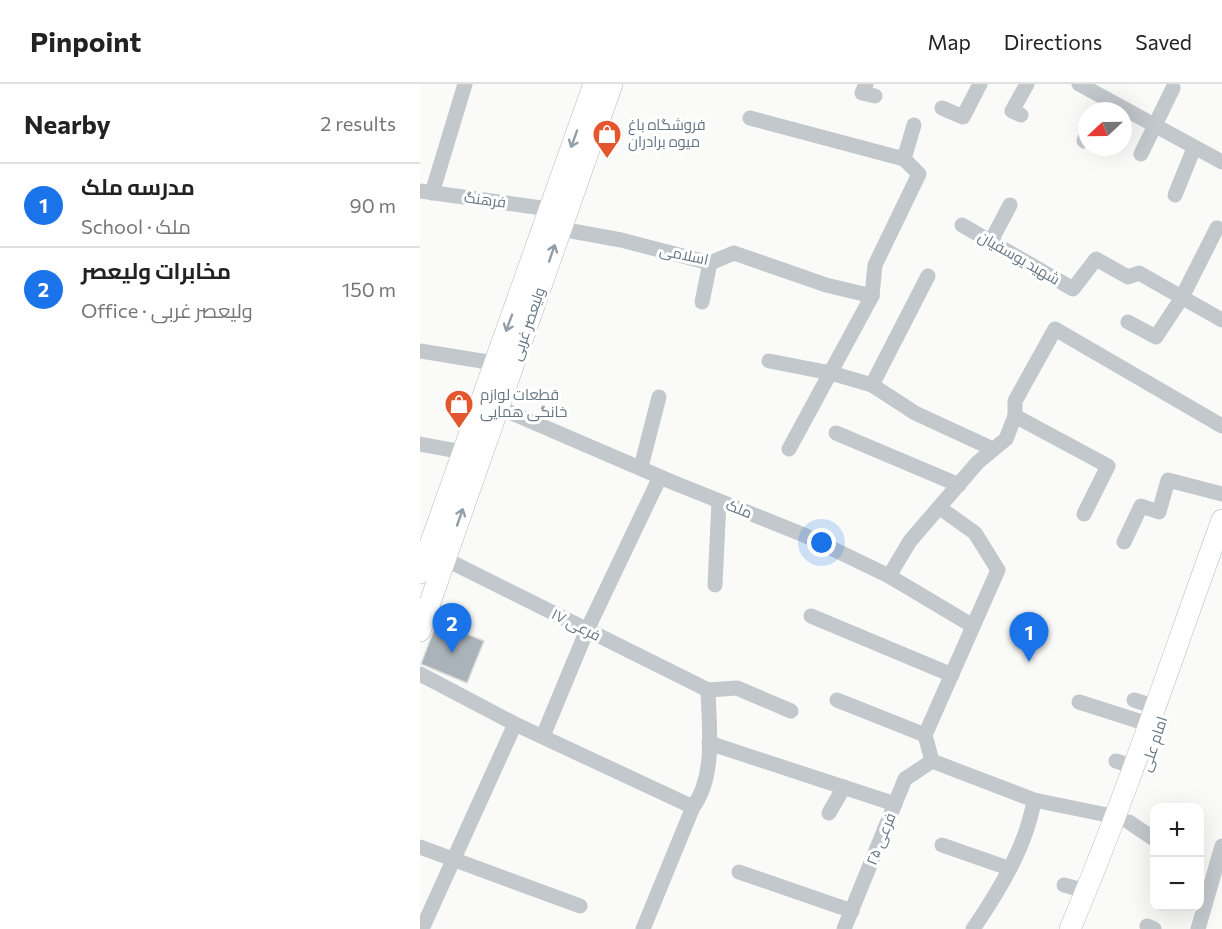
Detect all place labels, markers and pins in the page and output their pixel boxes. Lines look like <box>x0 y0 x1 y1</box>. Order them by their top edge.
place label: فروشگاه باغ میوه برادران <box>628 115 706 152</box>
shop icon: فروشگاه باغ میوه برادران <box>591 118 623 160</box>
place label: قطعات لوازم خانگی همایی <box>480 385 567 422</box>
shop icon: قطعات لوازم خانگی همایی <box>443 388 475 430</box>
pin: 2 <box>432 604 471 653</box>
pin: 1 <box>1010 612 1048 662</box>

